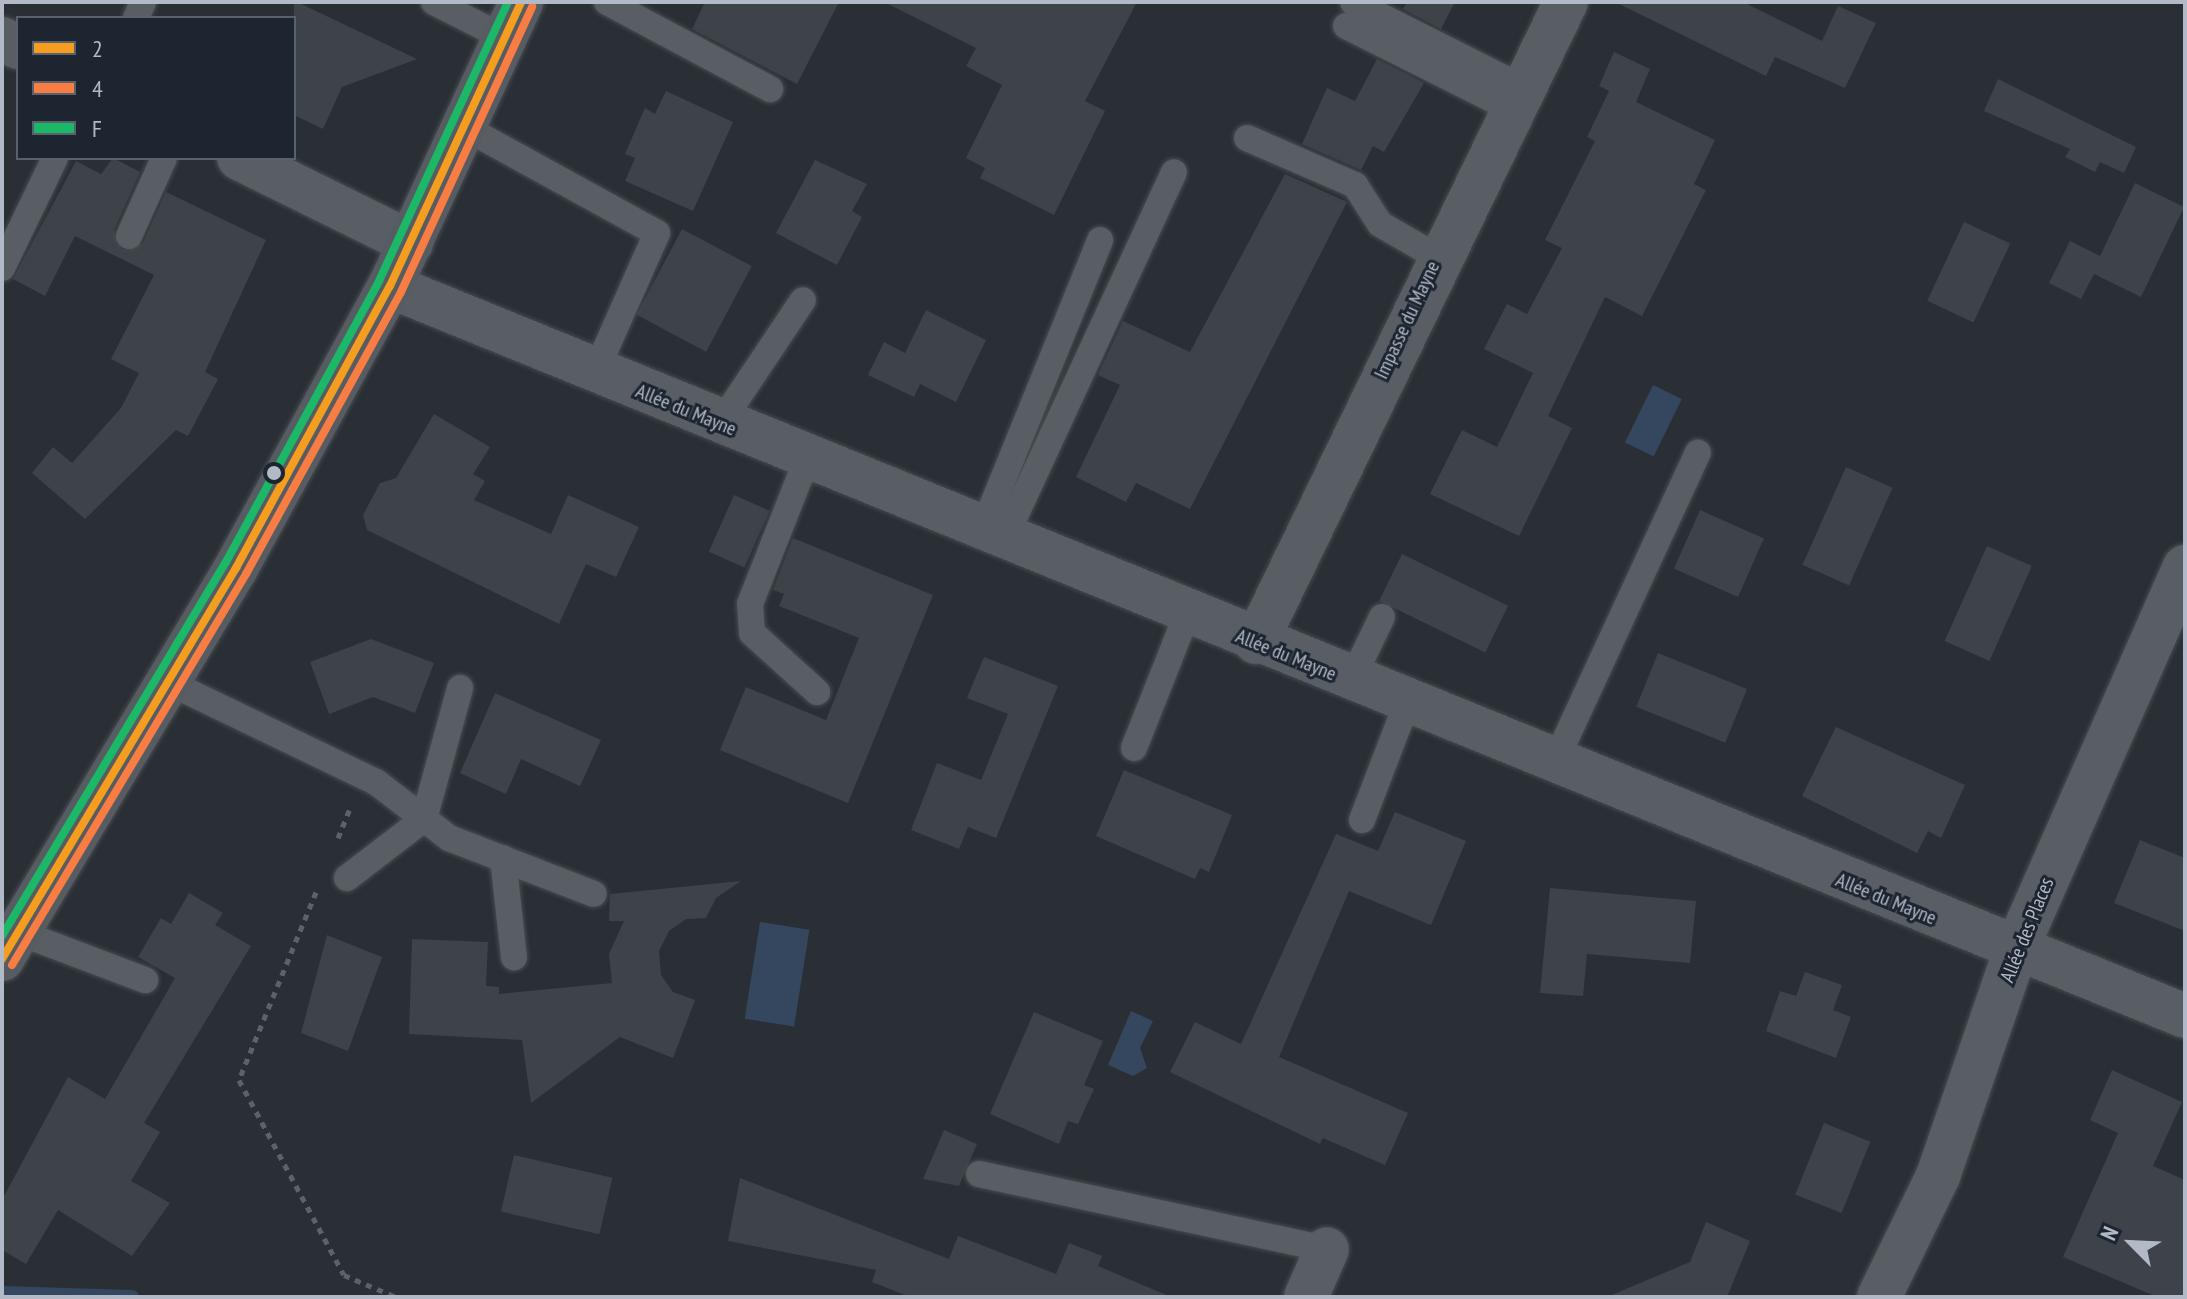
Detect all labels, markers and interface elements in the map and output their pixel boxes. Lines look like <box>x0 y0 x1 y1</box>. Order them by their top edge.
legend <box>16 16 296 160</box>
text: 2 <box>92 33 103 64</box>
text: 4 <box>92 73 103 104</box>
text: F <box>92 113 102 144</box>
street label: Impasse du Mayne <box>1369 257 1445 383</box>
street label: Allée du Mayne <box>632 379 740 441</box>
unlabelled marker <box>266 465 282 481</box>
street label: Allée du Mayne <box>1232 624 1340 686</box>
street label: Allée du Mayne <box>1832 868 1940 930</box>
street label: Allée des Places <box>1995 874 2059 986</box>
north arrow <box>2091 1203 2171 1283</box>
text: N <box>2094 1222 2124 1244</box>

